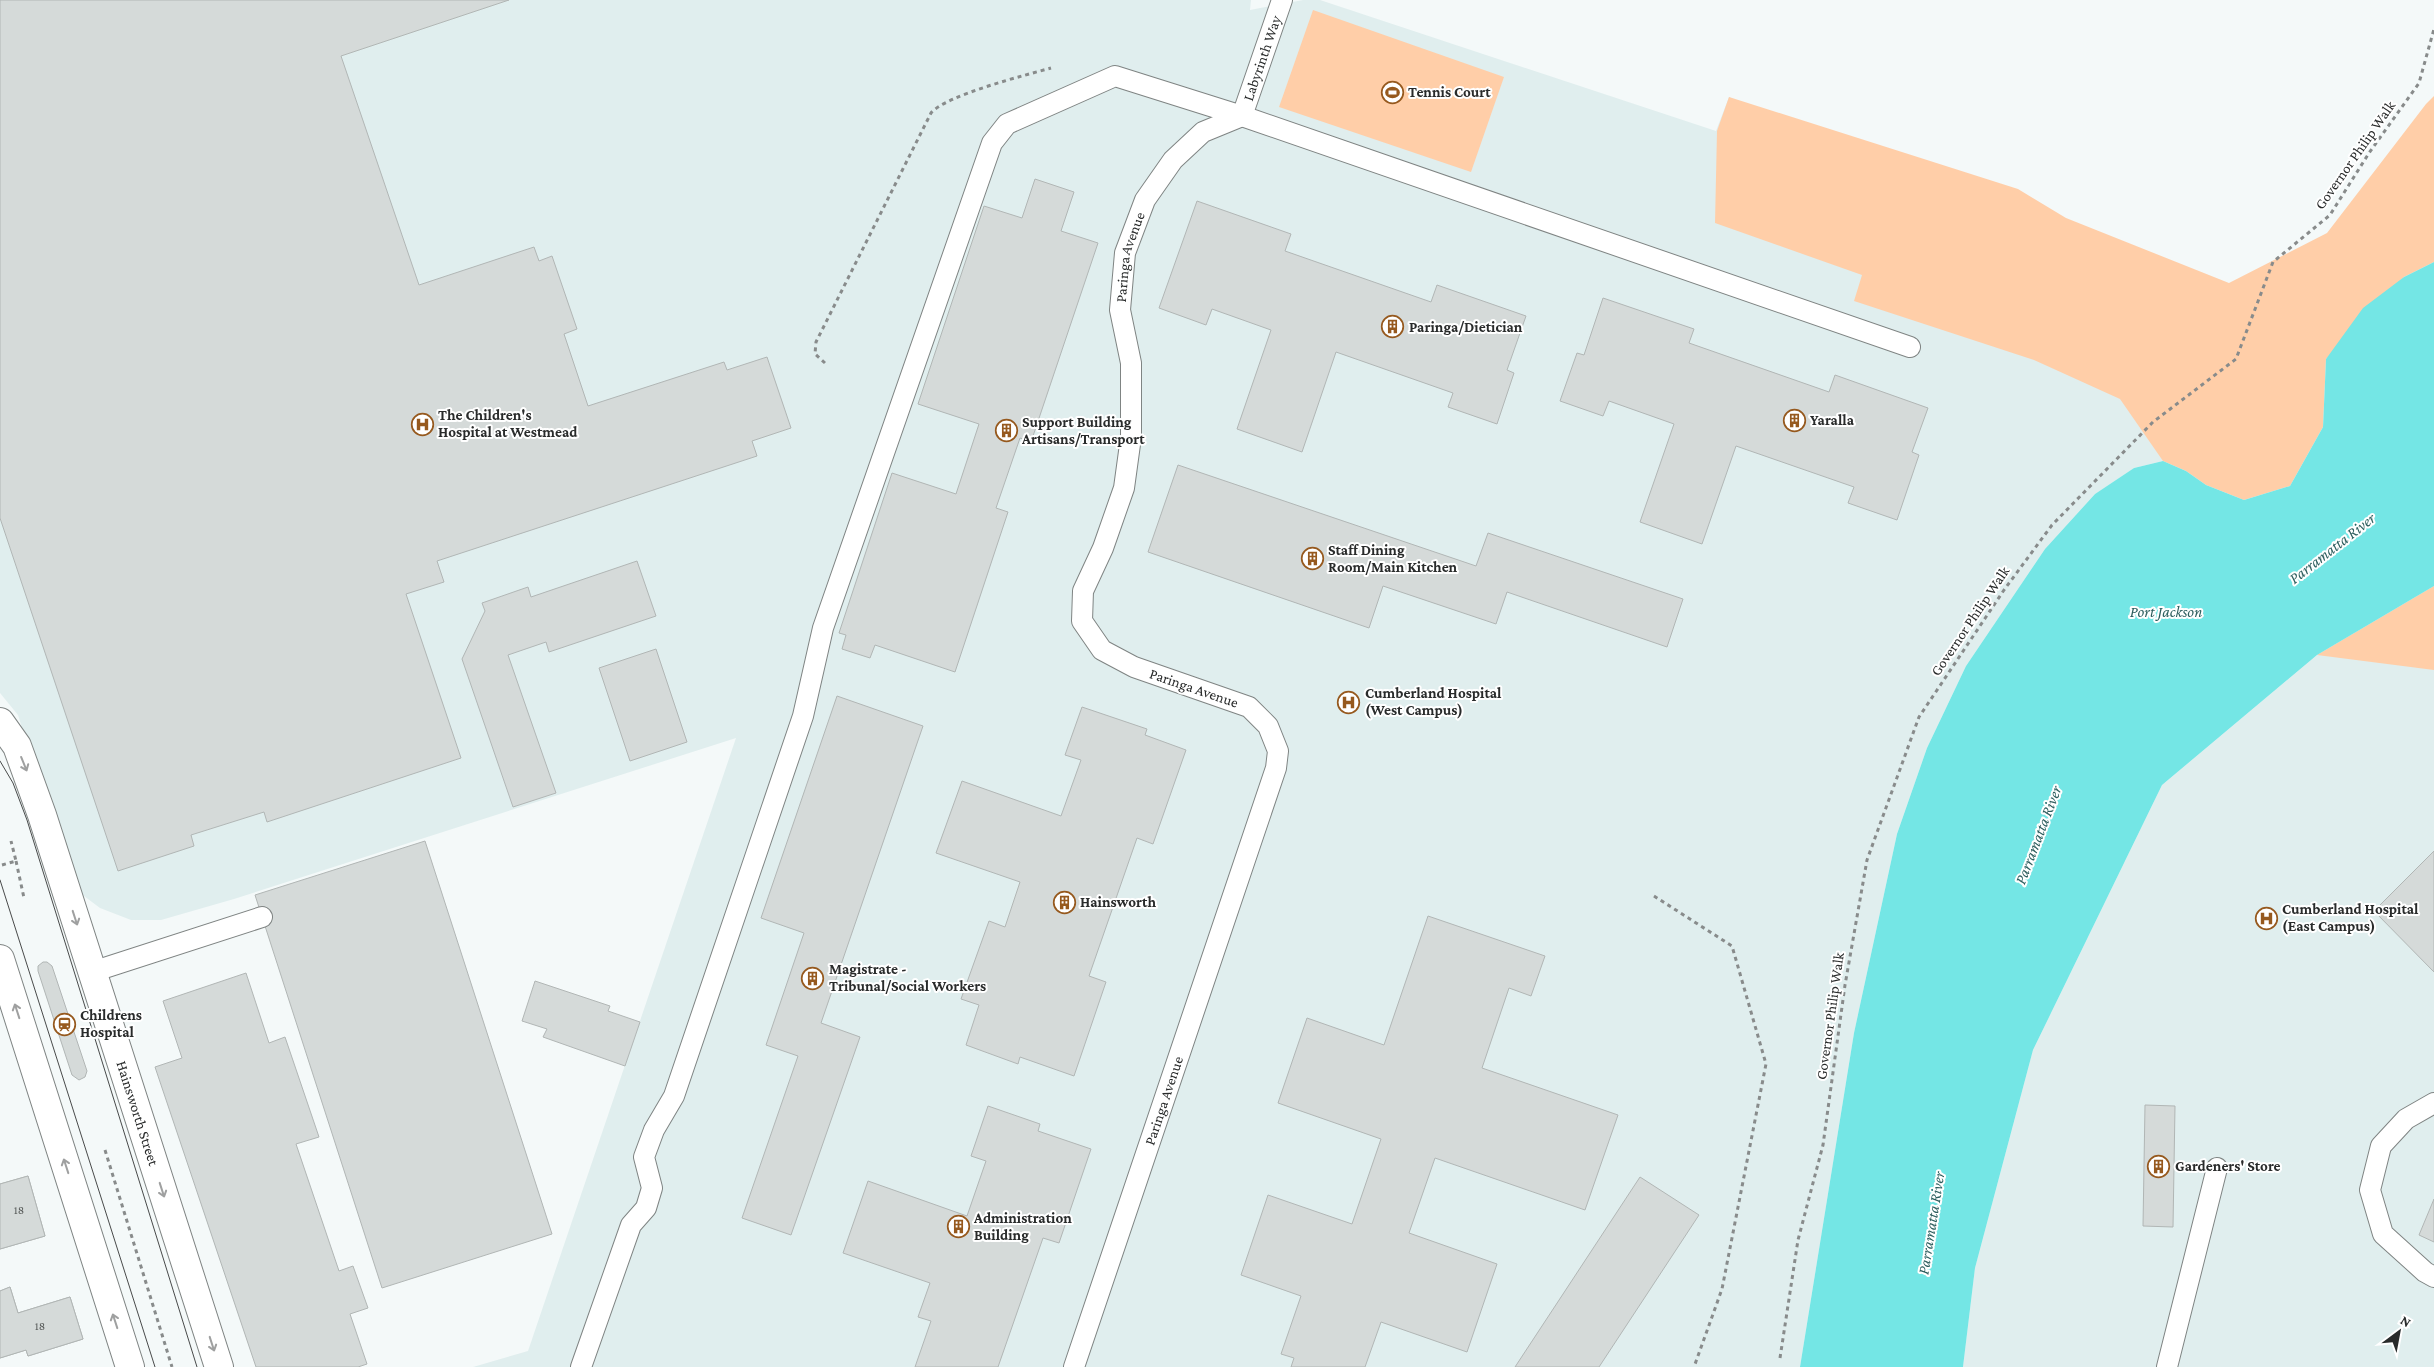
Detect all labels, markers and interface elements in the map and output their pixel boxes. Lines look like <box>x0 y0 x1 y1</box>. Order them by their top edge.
street label: Labyrinth Way <box>1240 13 1285 103</box>
sports icon: Tennis Court <box>1380 80 1404 104</box>
place label: Tennis Court <box>1408 84 1491 100</box>
street label: Governor Philip Walk <box>2312 97 2400 213</box>
street label: Paringa Avenue <box>1113 209 1148 303</box>
building icon: Paringa/Dietician <box>1381 315 1405 339</box>
place label: Paringa/Dietician <box>1409 319 1523 335</box>
place label: The Children's Hospital at Westmead <box>438 407 578 440</box>
building icon: Yaralla <box>1782 408 1806 432</box>
hospital icon: The Children's Hospital at Westmead <box>410 412 434 436</box>
place label: Yaralla <box>1810 412 1855 428</box>
place label: Support Building Artisans/Transport <box>1021 414 1145 447</box>
building icon: Support Building Artisans/Transport <box>994 419 1018 443</box>
water label: Parramatta River <box>2286 509 2379 587</box>
place label: Staff Dining Room/Main Kitchen <box>1328 542 1458 575</box>
building icon: Staff Dining Room/Main Kitchen <box>1300 547 1324 571</box>
street label: Governor Philip Walk <box>1927 563 2014 679</box>
water label: Port Jackson <box>2130 603 2202 621</box>
street label: Paringa Avenue <box>1147 665 1241 712</box>
place label: Cumberland Hospital (West Campus) <box>1365 685 1502 719</box>
hospital icon: Cumberland Hospital (West Campus) <box>1337 690 1361 714</box>
one-way arrow <box>20 756 29 771</box>
water label: Parramatta River <box>2011 783 2065 887</box>
building icon: Hainsworth <box>1052 890 1076 914</box>
place label: Hainsworth <box>1080 894 1156 910</box>
place label: Cumberland Hospital (East Campus) <box>2282 901 2419 935</box>
hospital icon: Cumberland Hospital (East Campus) <box>2254 906 2278 930</box>
one-way arrow <box>71 910 81 926</box>
street label: Governor Philip Walk <box>1813 950 1848 1081</box>
place label: Magistrate - Tribunal/Social Workers <box>829 961 986 994</box>
building icon: Magistrate - Tribunal/Social Workers <box>801 966 825 990</box>
one-way arrow <box>11 1003 21 1019</box>
place label: Childrens Hospital <box>80 1007 142 1040</box>
station icon: Childrens Hospital <box>52 1012 76 1036</box>
street label: Paringa Avenue <box>1141 1054 1186 1147</box>
street label: Hainsworth Street <box>113 1059 162 1169</box>
building icon: Gardeners' Store <box>2147 1154 2171 1178</box>
one-way arrow <box>60 1158 70 1174</box>
place label: Gardeners' Store <box>2175 1158 2281 1174</box>
water label: Parramatta River <box>1914 1170 1948 1276</box>
one-way arrow <box>158 1181 168 1197</box>
house number: 18 <box>14 1203 24 1217</box>
place label: Administration Building <box>973 1210 1072 1243</box>
building icon: Administration Building <box>946 1215 970 1239</box>
north arrow <box>2374 1307 2424 1357</box>
text: N <box>2398 1312 2415 1331</box>
one-way arrow <box>110 1313 119 1329</box>
house number: 18 <box>35 1319 45 1333</box>
one-way arrow <box>207 1336 217 1352</box>

